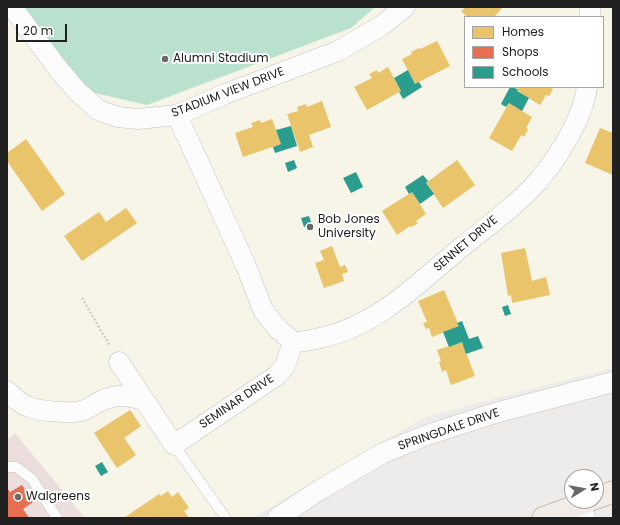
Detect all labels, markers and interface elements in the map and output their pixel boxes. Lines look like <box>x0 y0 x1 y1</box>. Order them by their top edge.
scale bar <box>18 16 69 42</box>
legend <box>464 16 604 88</box>
text: 20 m <box>23 22 53 39</box>
text: Homes <box>502 23 544 40</box>
text: Shops <box>502 43 539 60</box>
place label: Alumni Stadium <box>173 52 269 66</box>
marker: Alumni Stadium <box>160 54 170 64</box>
text: Schools <box>502 63 549 80</box>
street label: STADIUM VIEW DRIVE <box>169 65 287 121</box>
place label: Bob Jones University <box>318 213 380 241</box>
street label: SENNET DRIVE <box>431 213 501 275</box>
marker: Bob Jones University <box>305 222 315 232</box>
street label: SEMINAR DRIVE <box>197 372 277 432</box>
street label: SPRINGDALE DRIVE <box>396 406 502 454</box>
north arrow <box>564 469 604 509</box>
text: N <box>586 481 603 492</box>
place label: Walgreens <box>26 490 90 504</box>
marker: Walgreens <box>13 492 23 502</box>

